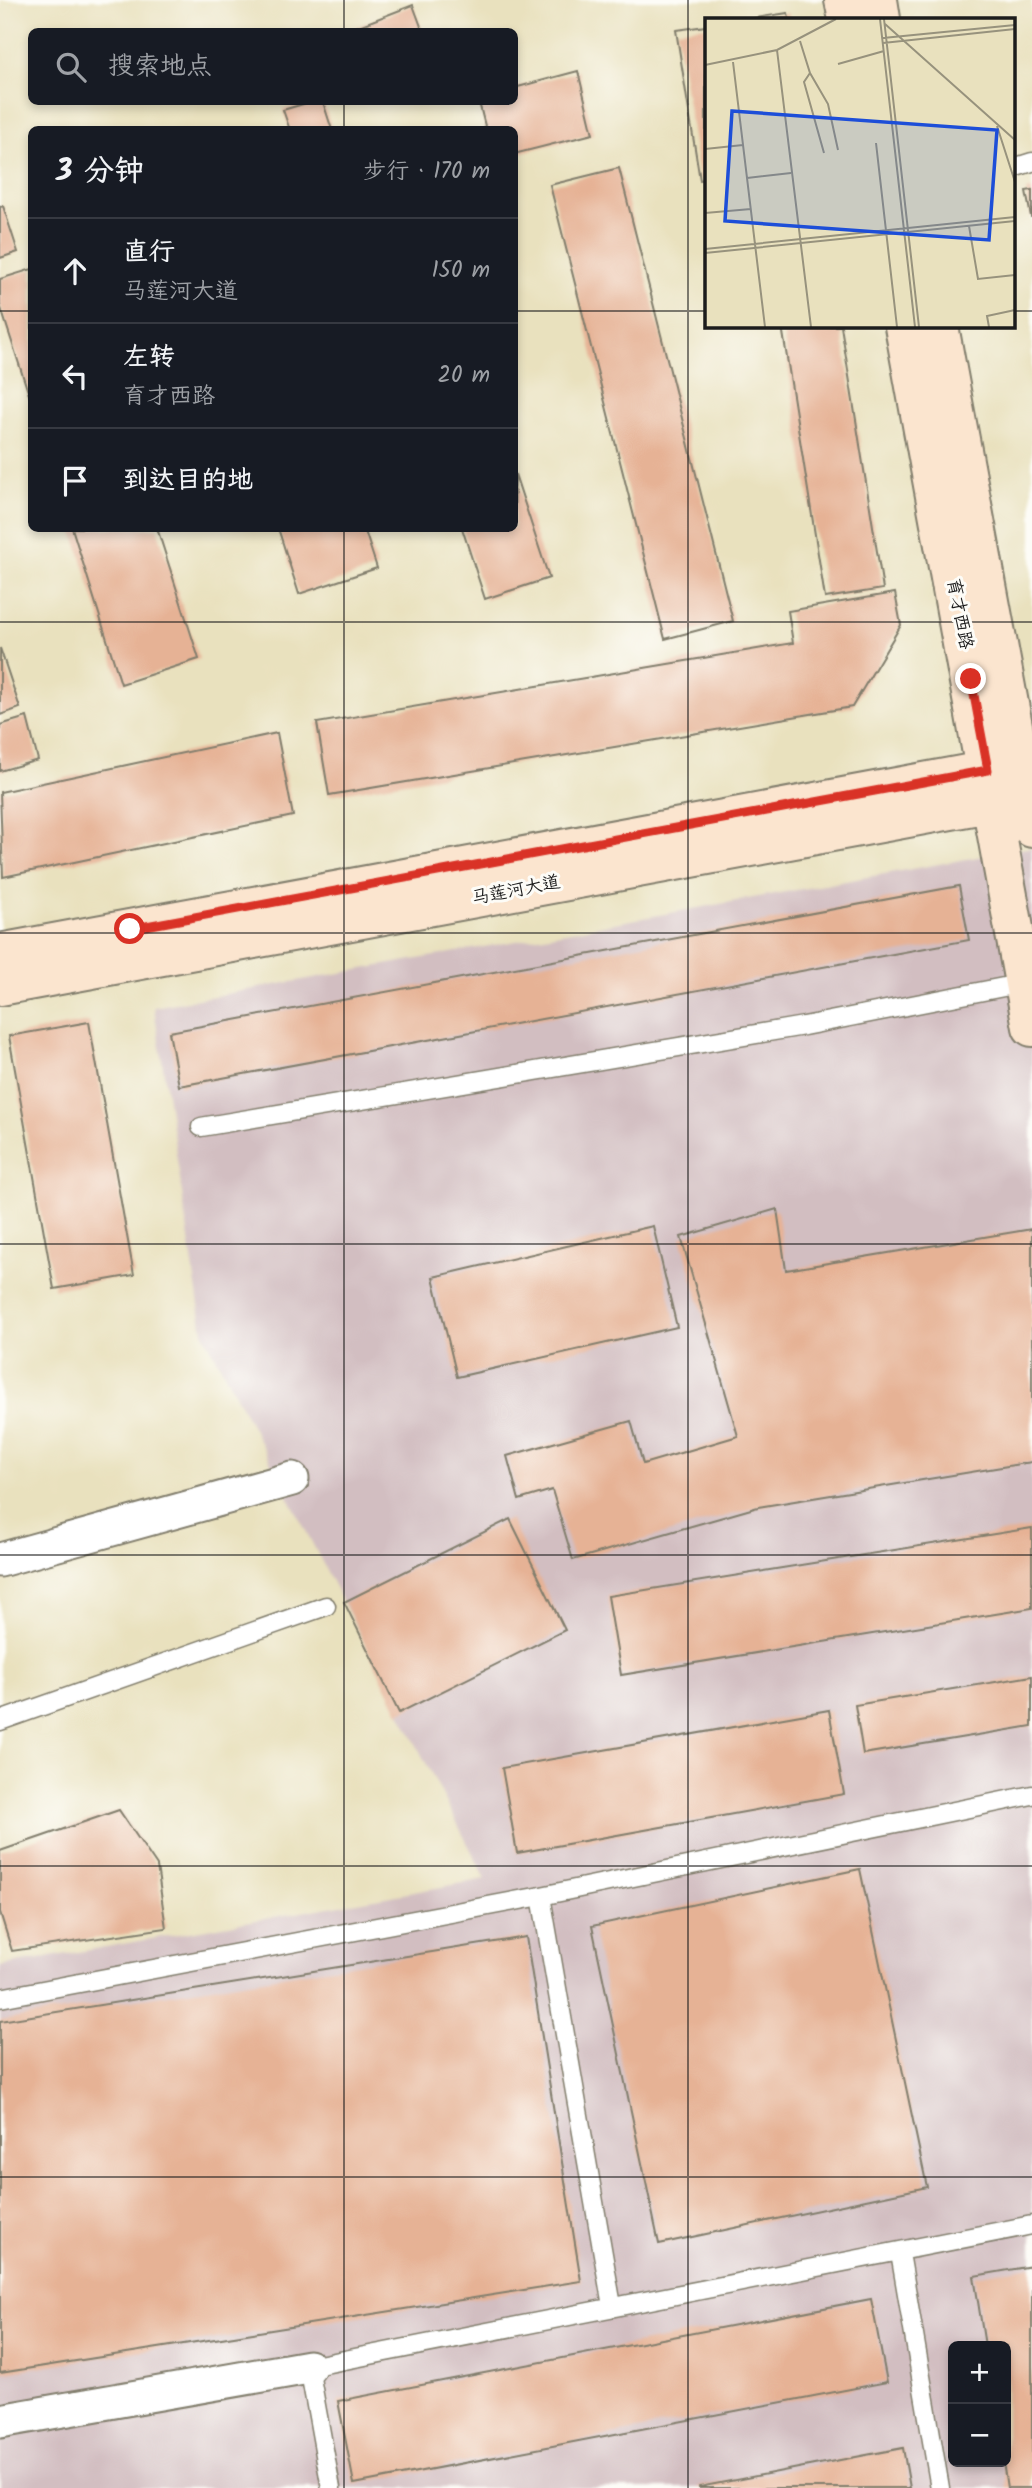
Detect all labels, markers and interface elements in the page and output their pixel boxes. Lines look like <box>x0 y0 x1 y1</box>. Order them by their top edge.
inset map <box>705 18 1014 327</box>
search box <box>28 28 518 105</box>
text: 搜索地点 <box>108 46 212 88</box>
icon: search <box>52 48 90 86</box>
text: 3 分钟 <box>56 148 144 196</box>
text: 步行 · 170 m <box>363 154 490 190</box>
text: 直行 <box>123 232 175 274</box>
icon: ahead <box>56 252 94 290</box>
text: 150 m <box>431 253 490 289</box>
text: 马莲河大道 <box>123 274 238 310</box>
text: 左转 <box>123 337 175 379</box>
icon: left <box>56 357 94 395</box>
text: 20 m <box>438 358 490 394</box>
text: 育才西路 <box>123 379 215 415</box>
text: 到达目的地 <box>123 460 253 502</box>
icon: arrive <box>56 462 94 500</box>
street label: 育才西路 <box>938 576 980 652</box>
route end <box>955 663 986 694</box>
street label: 马莲河大道 <box>469 868 563 914</box>
route start <box>114 913 145 944</box>
map controls <box>948 2341 1011 2467</box>
button: + <box>948 2341 1011 2404</box>
button: − <box>948 2404 1011 2467</box>

